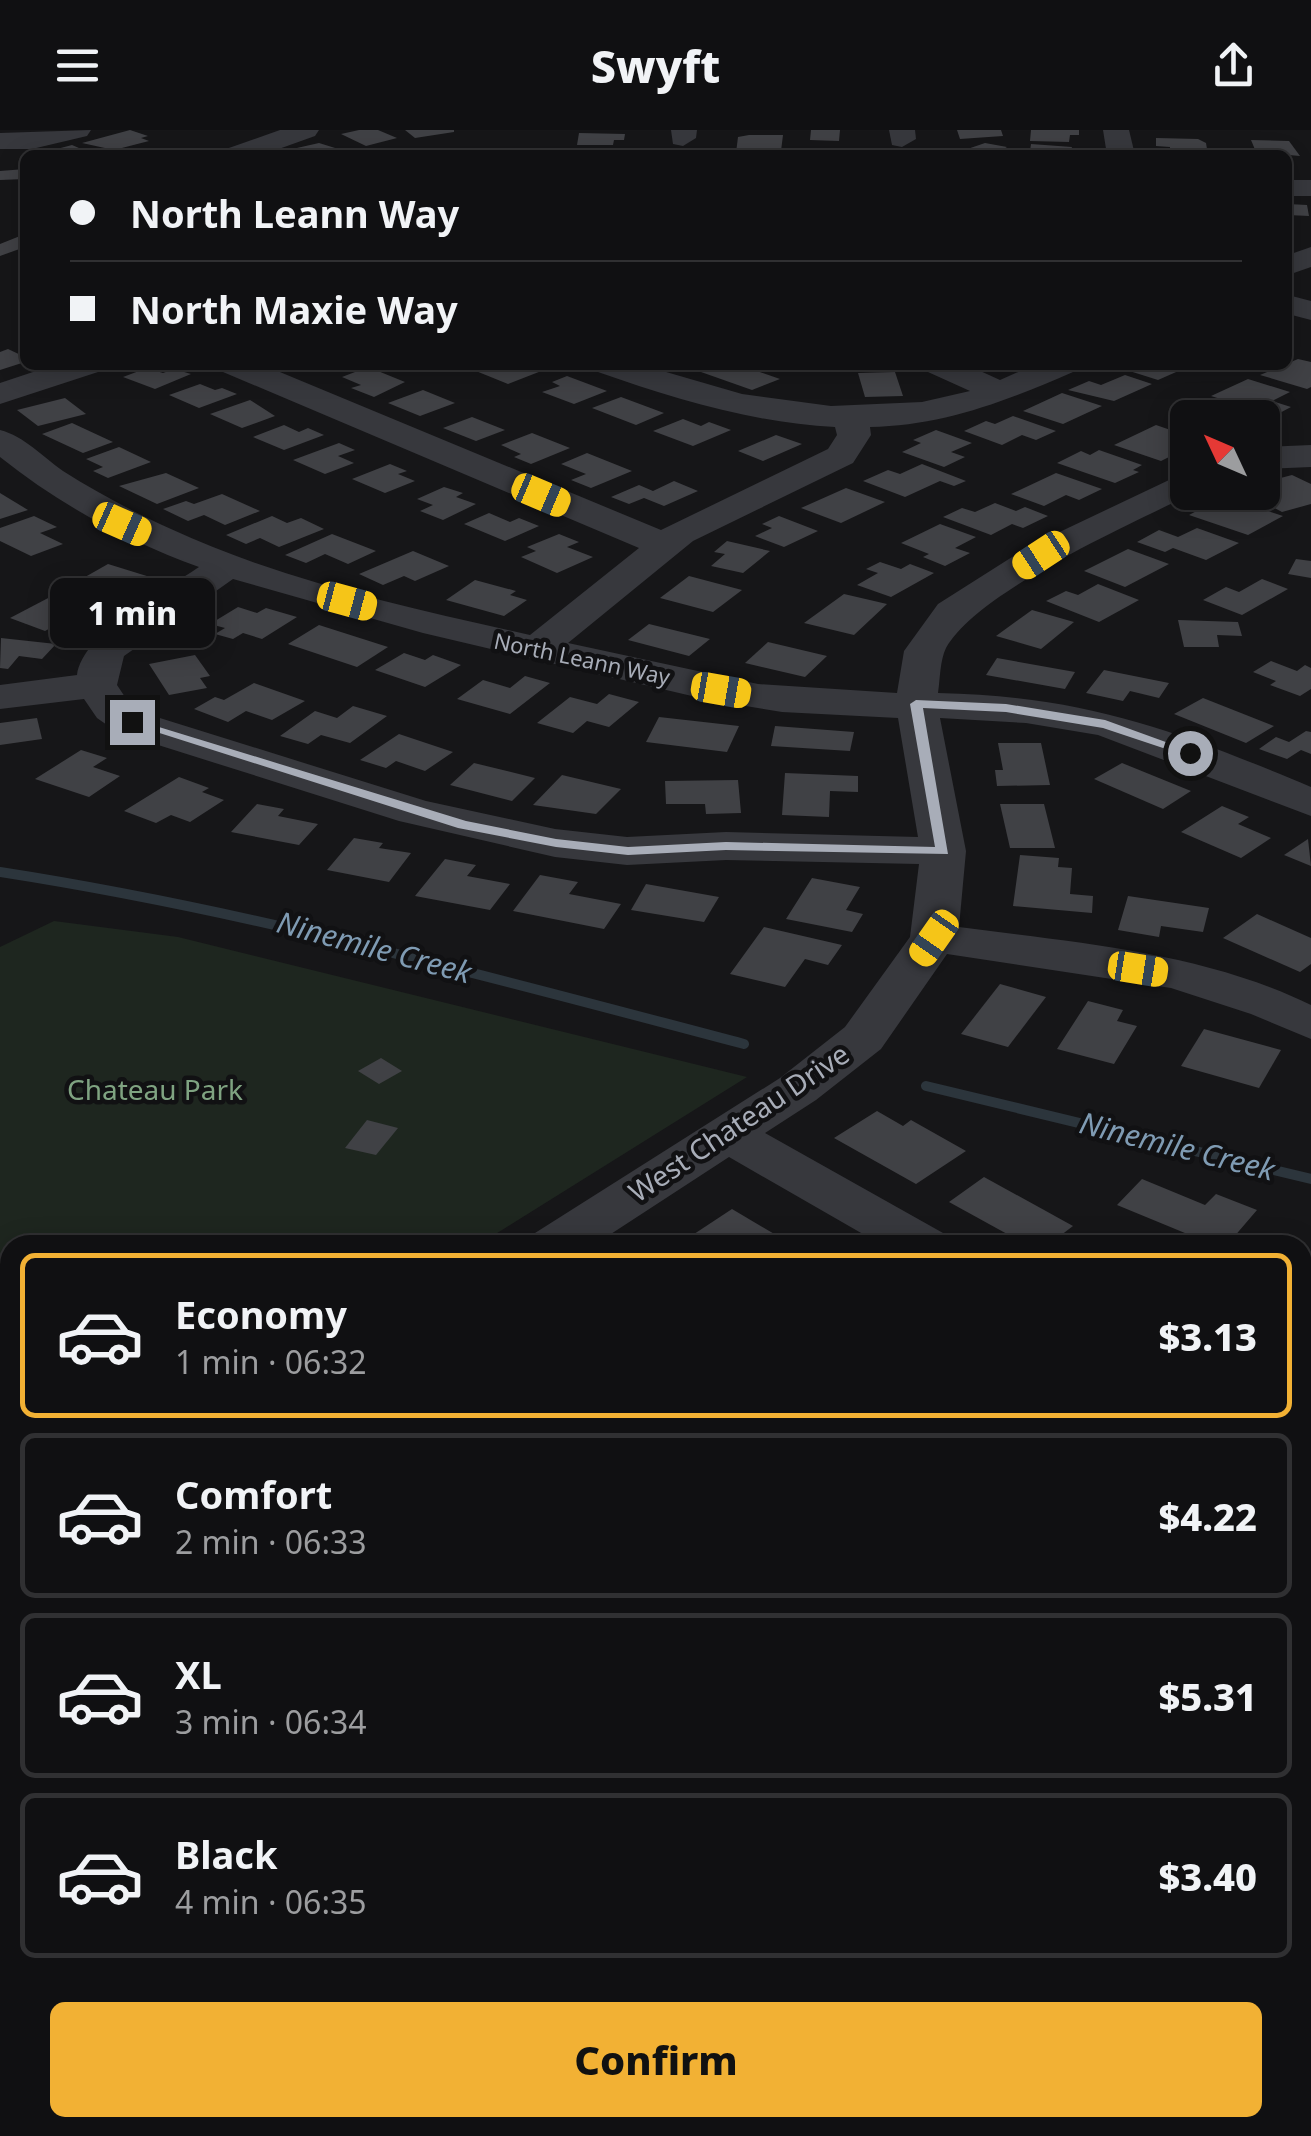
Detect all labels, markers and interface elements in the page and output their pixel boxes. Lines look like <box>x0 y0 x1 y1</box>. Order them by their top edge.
text: Swyft <box>591 35 720 96</box>
icon: menu <box>50 38 105 93</box>
icon: share <box>1206 38 1261 93</box>
text: North Leann Way <box>130 187 459 239</box>
text: North Maxie Way <box>130 283 458 335</box>
north arrow <box>1170 400 1280 510</box>
map controls <box>1170 400 1280 510</box>
car <box>508 469 574 521</box>
car <box>88 498 156 550</box>
car <box>1008 526 1074 584</box>
callout: 1 min <box>49 577 214 647</box>
car <box>314 579 380 623</box>
text: 1 min <box>88 591 177 634</box>
street label: North Leann Way <box>491 625 674 691</box>
car <box>689 670 753 710</box>
route end <box>110 700 155 745</box>
route start <box>1168 731 1213 776</box>
water label: Ninemile Creek <box>273 901 477 992</box>
car <box>905 905 963 971</box>
car <box>1106 949 1170 989</box>
street label: West Chateau Drive <box>621 1034 856 1210</box>
park label: Chateau Park <box>67 1070 243 1108</box>
water label: Ninemile Creek <box>1076 1102 1280 1190</box>
text: Economy <box>175 1288 347 1340</box>
icon: car <box>55 1291 145 1381</box>
text: $3.13 <box>1158 1310 1257 1362</box>
text: 1 min · 06:32 <box>175 1340 367 1383</box>
text: Comfort <box>175 1468 332 1520</box>
icon: car <box>55 1471 145 1561</box>
text: $4.22 <box>1158 1490 1257 1542</box>
text: 2 min · 06:33 <box>175 1520 367 1563</box>
text: XL <box>175 1648 222 1700</box>
icon: car <box>55 1651 145 1741</box>
text: $5.31 <box>1158 1670 1257 1722</box>
text: 3 min · 06:34 <box>175 1700 367 1743</box>
text: Black <box>175 1828 278 1880</box>
icon: car <box>55 1831 145 1921</box>
text: $3.40 <box>1158 1850 1257 1902</box>
text: 4 min · 06:35 <box>175 1880 367 1923</box>
button: Confirm <box>50 2002 1262 2117</box>

